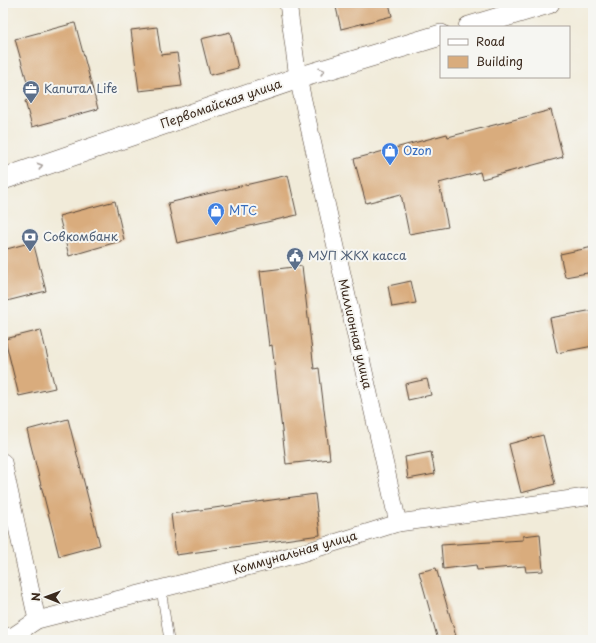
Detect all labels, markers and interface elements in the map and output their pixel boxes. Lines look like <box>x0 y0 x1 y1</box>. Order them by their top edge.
legend <box>440 26 570 78</box>
text: Road <box>476 32 505 50</box>
text: Building <box>476 52 523 70</box>
one-way arrow <box>319 67 326 76</box>
street label: Первомайская улица <box>158 74 284 132</box>
office icon: Капитал Life <box>21 79 41 104</box>
place label: Капитал Life <box>44 79 117 97</box>
shop icon: Ozon <box>380 141 400 166</box>
place label: Ozon <box>403 141 432 159</box>
one-way arrow <box>36 163 43 171</box>
shop icon: МТС <box>206 201 226 226</box>
place label: МТС <box>229 201 257 219</box>
bank icon: Совкомбанк <box>20 227 40 252</box>
place label: Совкомбанк <box>43 227 119 245</box>
public building icon: МУП ЖКХ касса <box>285 246 305 271</box>
place label: МУП ЖКХ касса <box>308 246 407 264</box>
street label: Миллионная улица <box>335 277 378 391</box>
street label: Коммунальная улица <box>231 526 359 578</box>
north arrow <box>26 577 66 617</box>
text: N <box>27 592 44 601</box>

